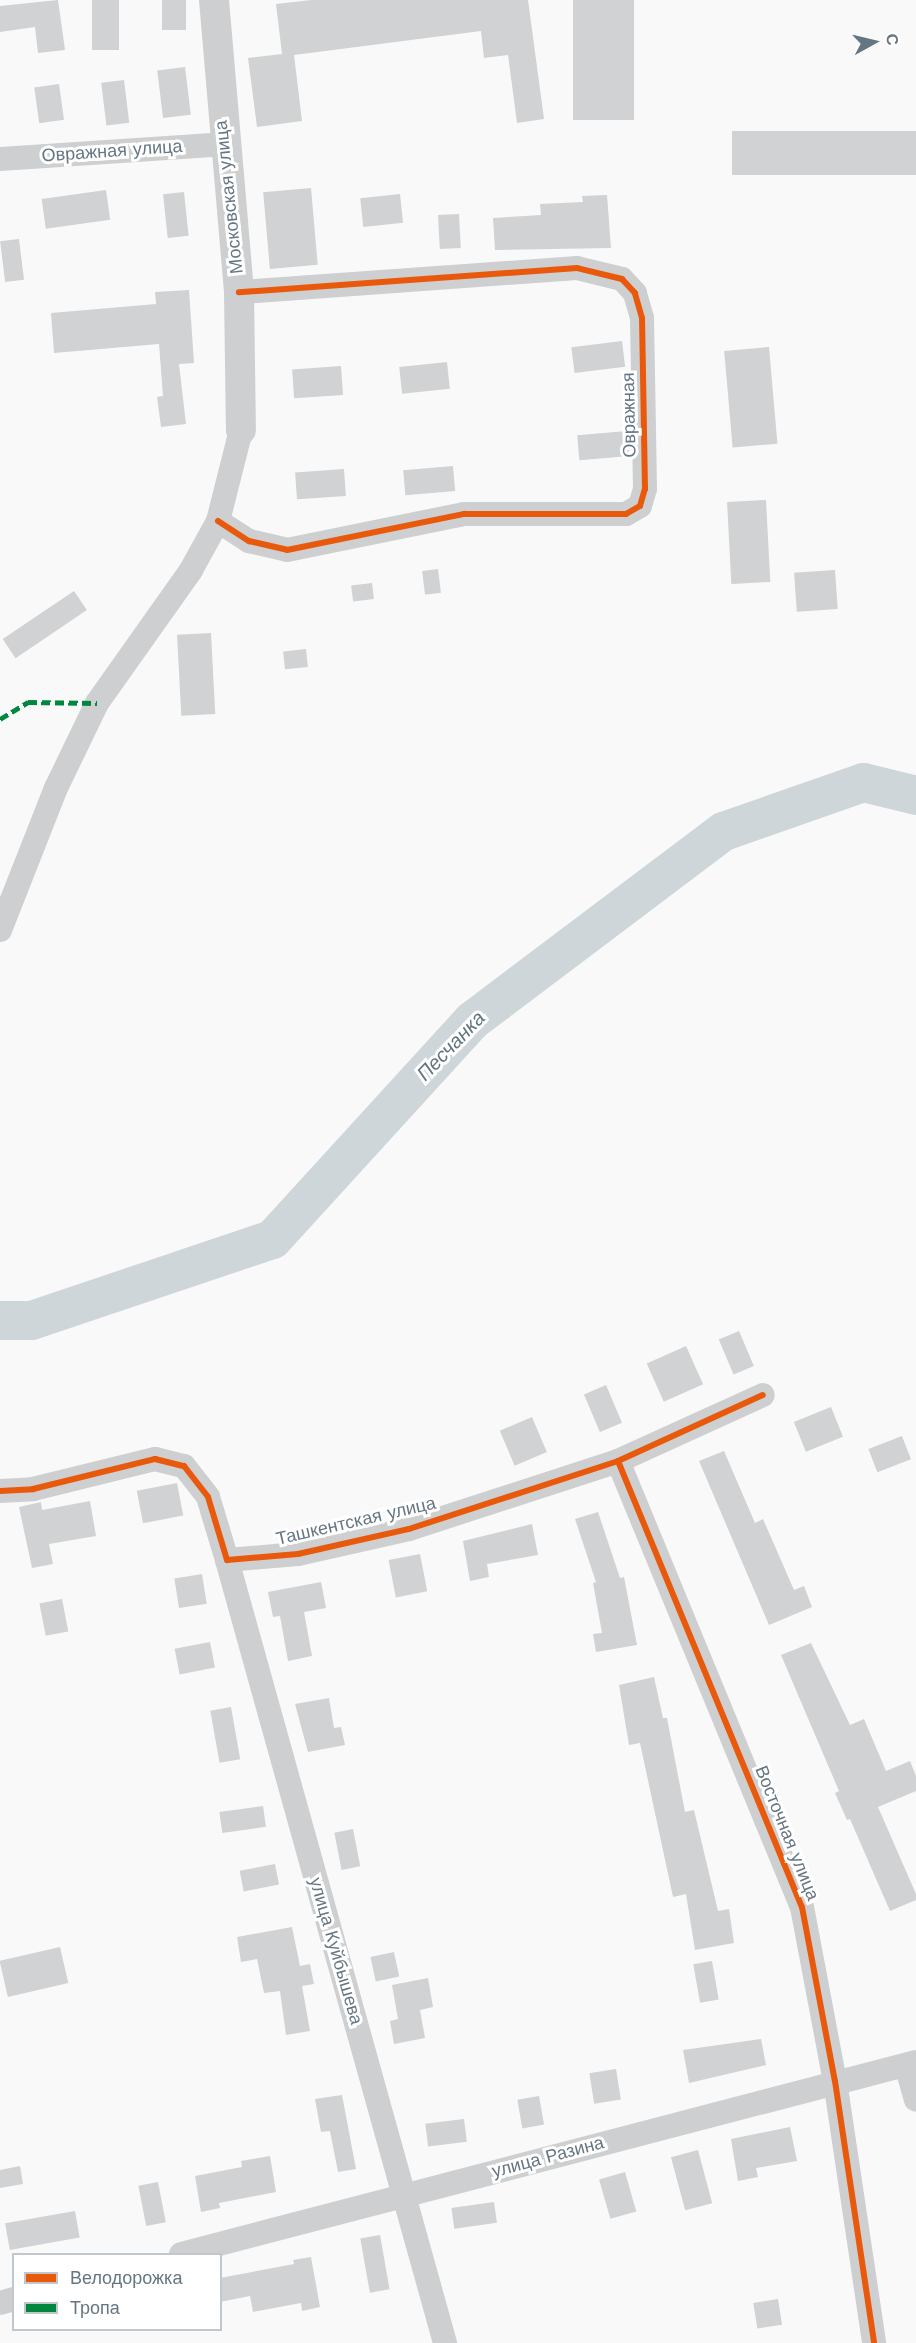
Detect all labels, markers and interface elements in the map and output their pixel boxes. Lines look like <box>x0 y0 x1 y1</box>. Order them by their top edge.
north arrow <box>844 12 904 72</box>
text: С <box>882 32 903 46</box>
street label: Московская улица <box>210 119 248 275</box>
street label: Овражная улица <box>41 135 183 167</box>
street label: Овражная <box>617 372 641 458</box>
water label: Песчанка <box>412 1006 490 1086</box>
street label: Ташкентская улица <box>274 1492 438 1550</box>
street label: Восточная улица <box>750 1762 824 1904</box>
street label: улица Куйбышева <box>305 1875 367 2027</box>
street label: улица Разина <box>490 2132 606 2182</box>
legend <box>12 2253 222 2331</box>
text: Велодорожка <box>70 2267 182 2288</box>
text: Тропа <box>70 2297 120 2318</box>

